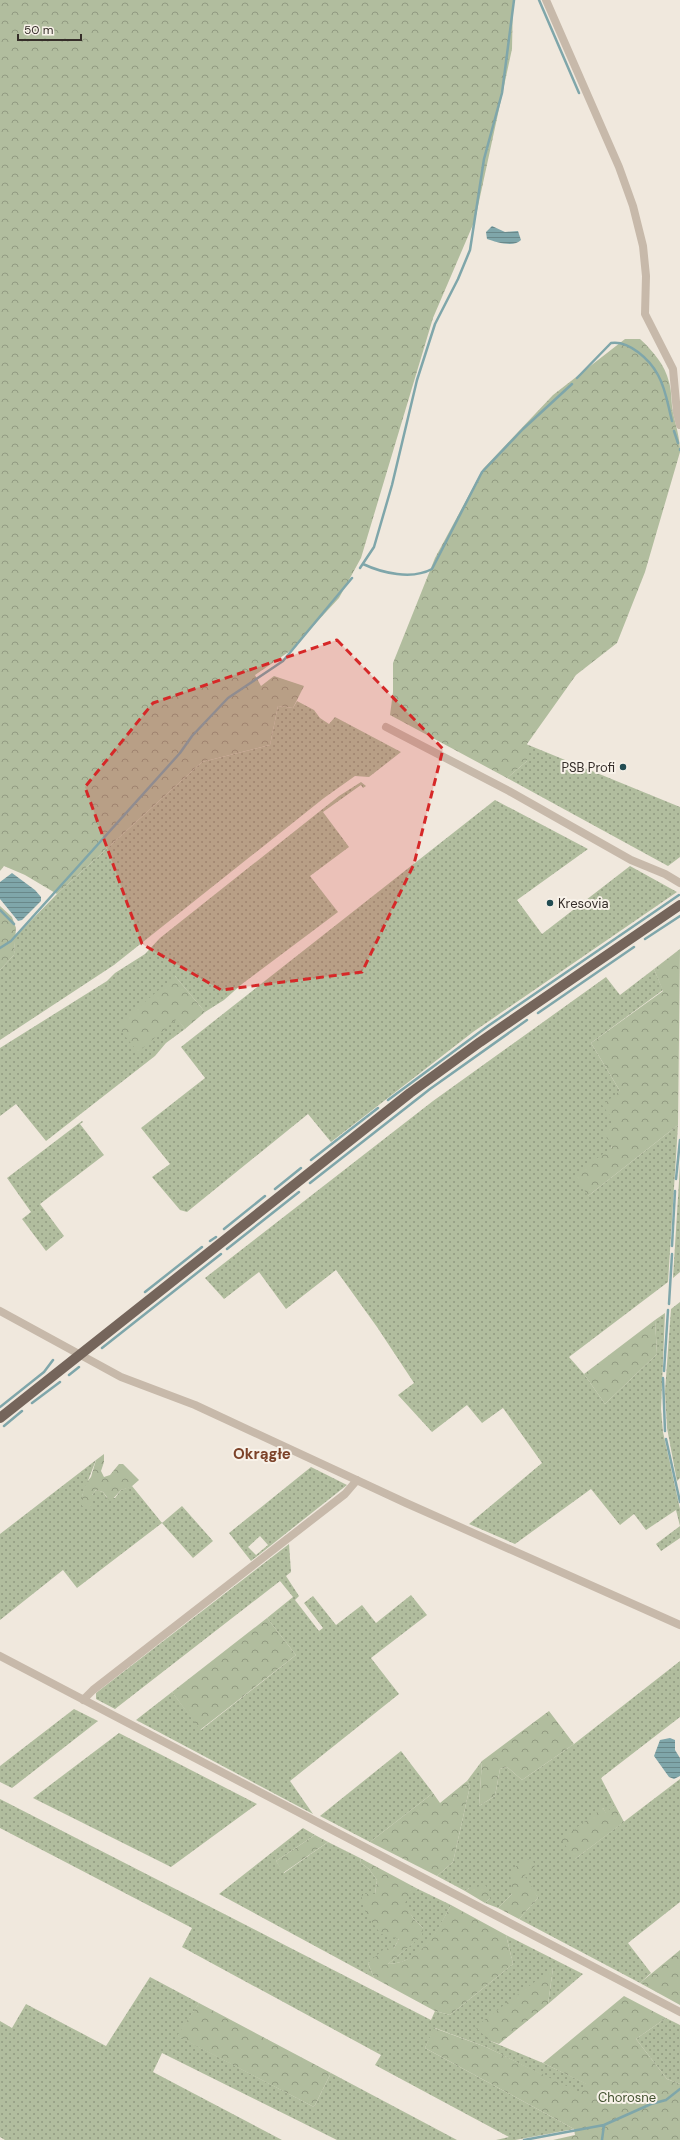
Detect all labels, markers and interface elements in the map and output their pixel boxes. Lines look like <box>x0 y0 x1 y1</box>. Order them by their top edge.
scale bar <box>18 16 81 42</box>
text: 50 m <box>24 22 53 38</box>
place label: PSB Profi <box>561 759 615 776</box>
marker: PSB Profi <box>618 762 628 772</box>
place label: Kresovia <box>558 895 609 912</box>
marker: Kresovia <box>545 898 555 908</box>
district label: Okrągłe <box>233 1444 291 1464</box>
park label: Chorosne <box>598 2089 656 2106</box>

